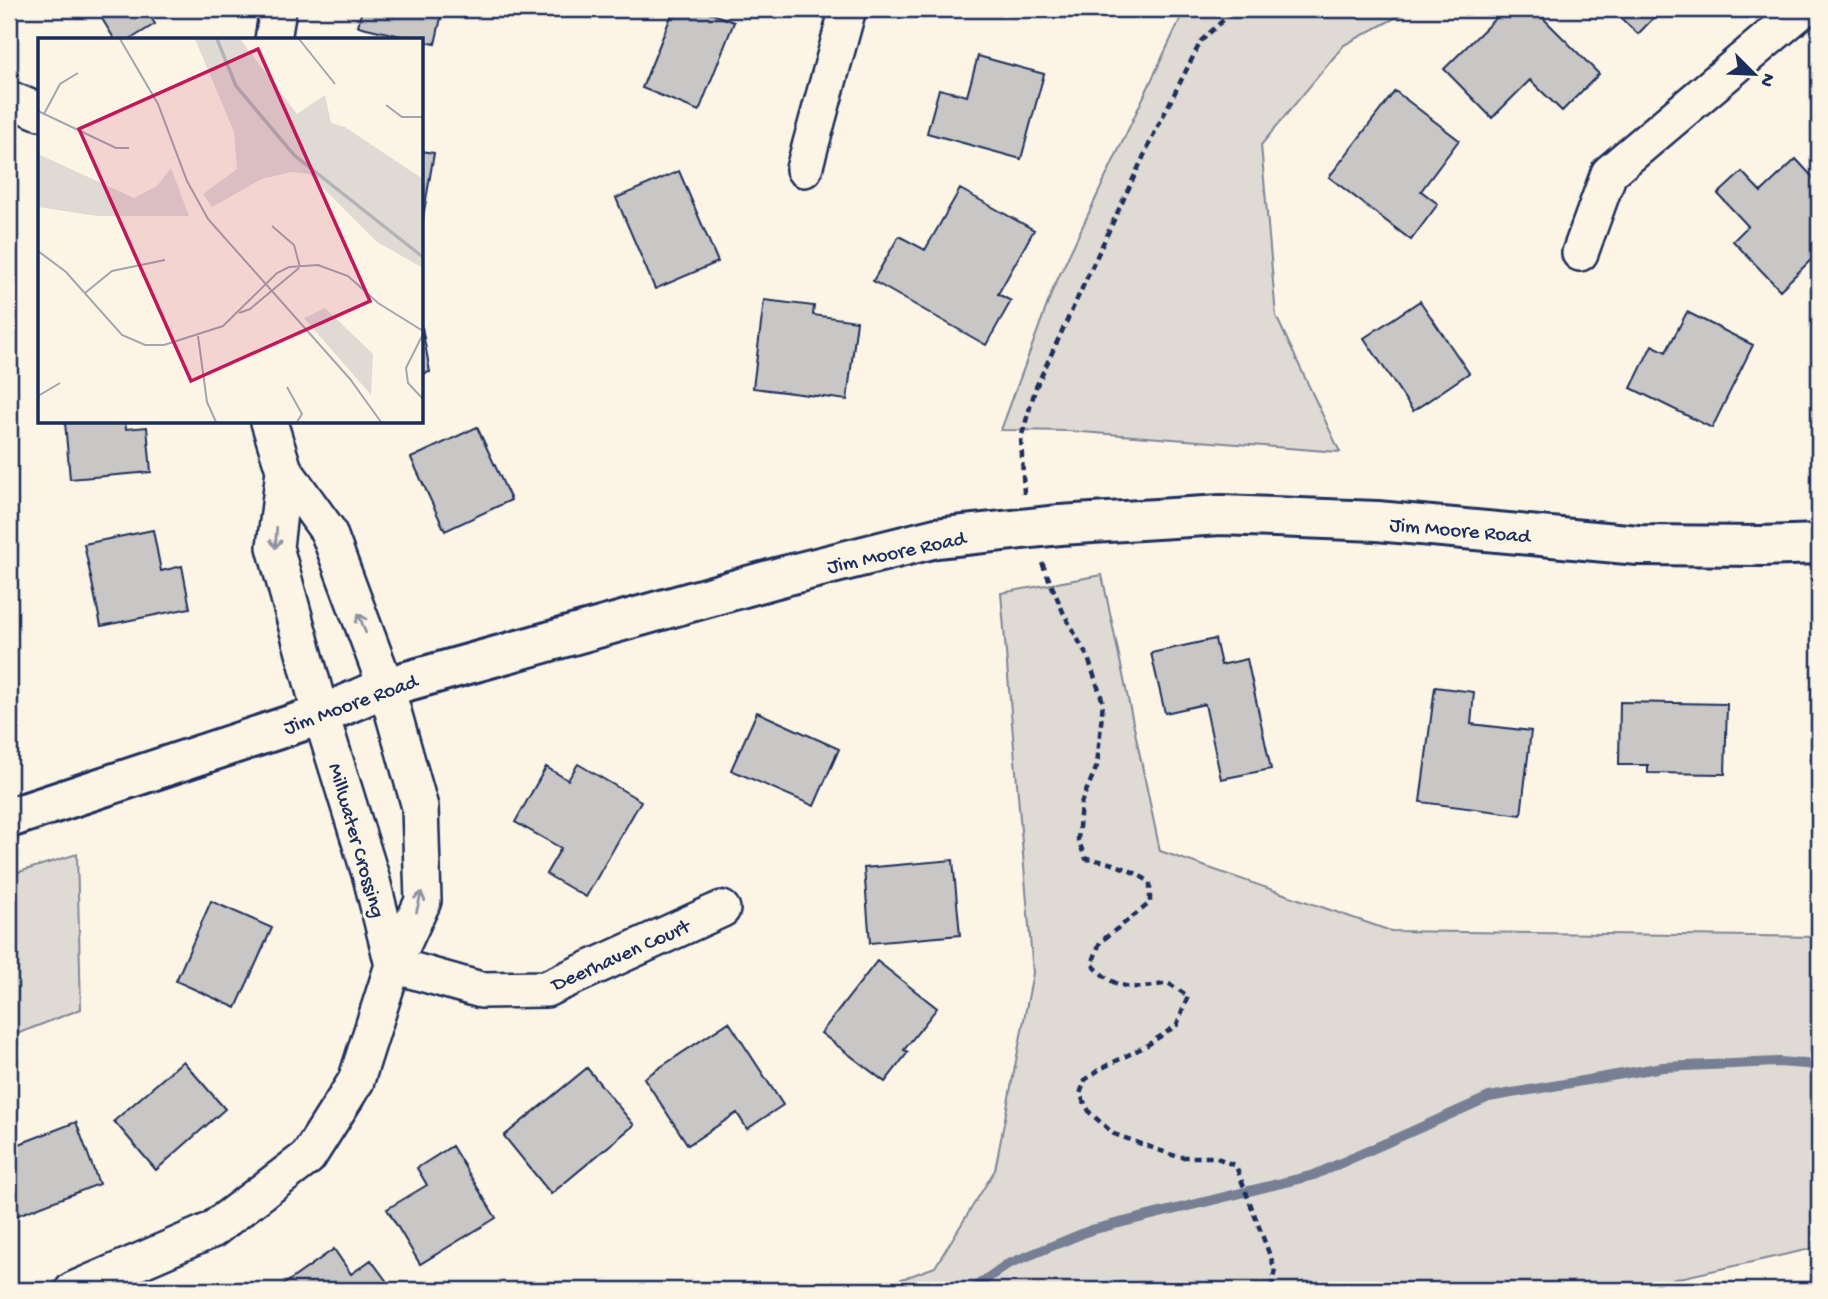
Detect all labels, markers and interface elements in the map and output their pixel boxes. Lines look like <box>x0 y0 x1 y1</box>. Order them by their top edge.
inset map <box>38 38 424 424</box>
north arrow <box>1720 38 1790 108</box>
text: N <box>1753 69 1779 90</box>
street label: Jim Moore Road <box>1388 514 1533 551</box>
one-way arrow <box>270 526 283 549</box>
street label: Jim Moore Road <box>825 527 970 581</box>
one-way arrow <box>355 613 368 635</box>
street label: Jim Moore Road <box>281 670 423 742</box>
street label: Millwater Crossing <box>321 761 389 921</box>
one-way arrow <box>414 892 427 914</box>
street label: Deerhaven Court <box>546 915 697 1000</box>

